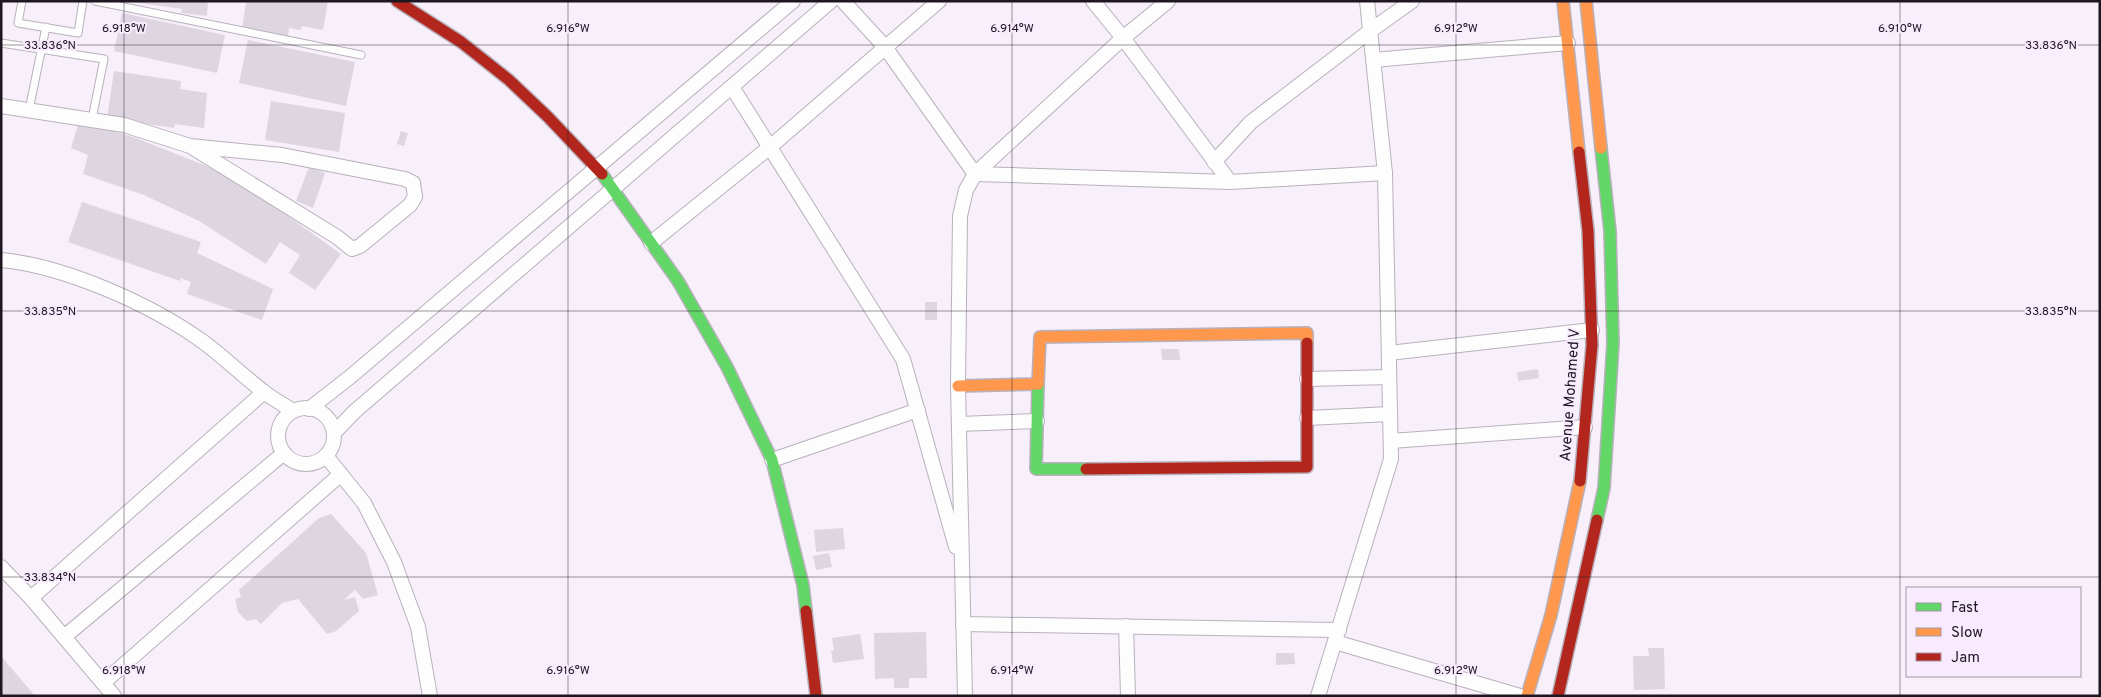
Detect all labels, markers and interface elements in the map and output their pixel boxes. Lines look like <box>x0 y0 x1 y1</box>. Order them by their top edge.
text: 6.918°W <box>102 21 146 37</box>
text: 6.916°W <box>546 21 590 37</box>
text: 6.914°W <box>990 21 1034 37</box>
text: 6.912°W <box>1434 21 1478 37</box>
text: 6.910°W <box>1878 21 1922 37</box>
text: 33.836°N <box>24 38 76 54</box>
text: 33.836°N <box>2025 38 2077 54</box>
text: 33.835°N <box>24 304 76 320</box>
text: 33.835°N <box>2025 304 2077 320</box>
street label: Avenue Mohamed V <box>1557 328 1585 462</box>
text: 33.834°N <box>24 570 76 586</box>
legend <box>1906 587 2081 677</box>
text: Fast <box>1951 599 1979 618</box>
text: Slow <box>1951 624 1983 643</box>
text: Jam <box>1951 649 1980 668</box>
text: 6.918°W <box>102 663 146 679</box>
text: 6.916°W <box>546 663 590 679</box>
text: 6.914°W <box>990 663 1034 679</box>
text: 6.912°W <box>1434 663 1478 679</box>

